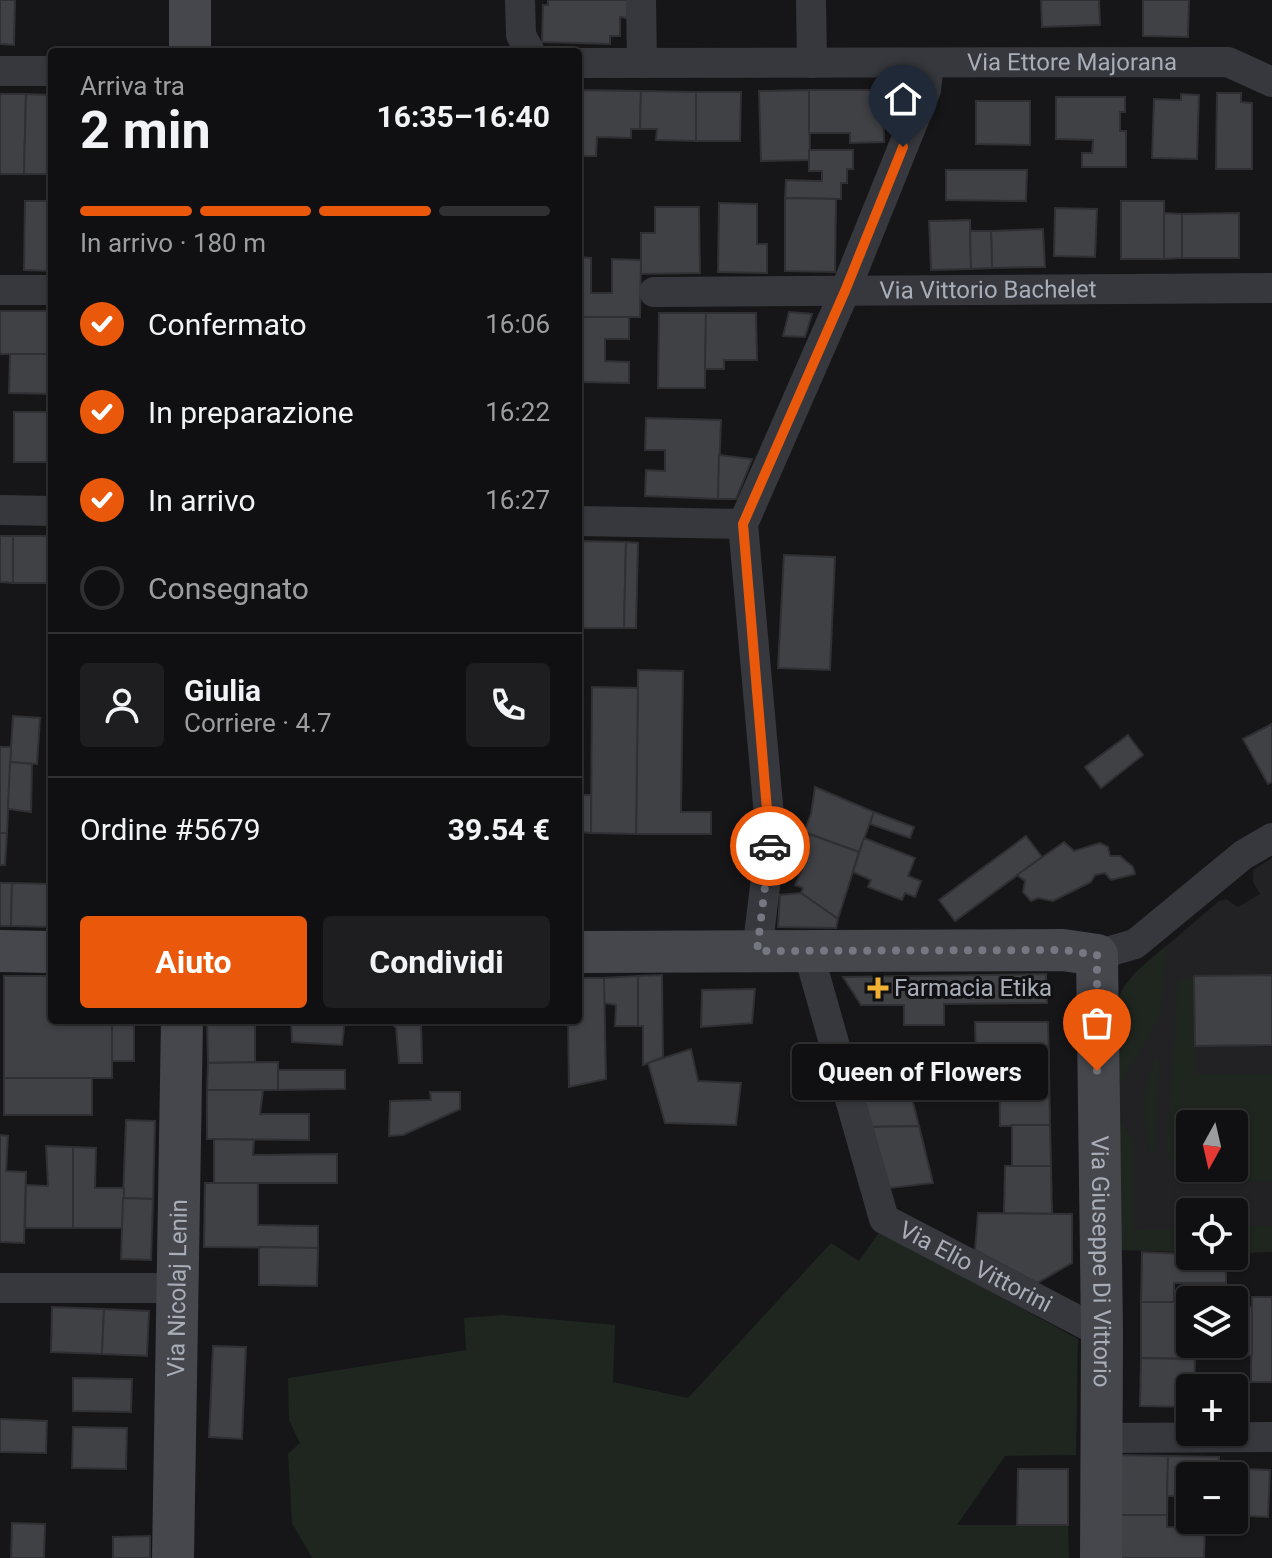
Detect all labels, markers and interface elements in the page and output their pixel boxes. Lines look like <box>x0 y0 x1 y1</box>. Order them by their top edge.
street label: Via Ettore Majorana <box>967 48 1177 76</box>
pin <box>869 65 937 147</box>
text: Arriva tra <box>80 71 185 101</box>
icon: home <box>881 77 925 121</box>
text: 16:35–16:40 <box>376 99 550 134</box>
text: 2 min <box>80 100 211 161</box>
text: In arrivo · 180 m <box>80 228 266 258</box>
street label: Via Vittorio Bachelet <box>879 275 1097 305</box>
icon: check <box>80 302 124 346</box>
text: Confermato <box>148 307 307 342</box>
text: 16:06 <box>485 309 550 339</box>
icon: check <box>80 390 124 434</box>
text: In preparazione <box>148 395 354 430</box>
text: 16:22 <box>485 397 550 427</box>
icon: check <box>80 478 124 522</box>
text: In arrivo <box>148 483 256 518</box>
text: 16:27 <box>485 485 550 515</box>
text: Consegnato <box>148 571 309 606</box>
button: person <box>80 663 164 747</box>
button: phone <box>466 663 550 747</box>
text: Giulia <box>184 673 261 708</box>
text: Corriere · 4.7 <box>184 708 332 738</box>
courier <box>730 806 810 886</box>
text: Ordine #5679 <box>80 812 261 847</box>
text: 39.54 € <box>448 812 550 847</box>
icon: car <box>748 824 792 868</box>
button: Aiuto <box>80 916 307 1008</box>
button: Condividi <box>323 916 550 1008</box>
place label: Farmacia Etika <box>894 974 1052 1002</box>
marker: Farmacia Etika <box>869 979 887 997</box>
pin <box>1063 989 1131 1071</box>
icon: bag <box>1075 1001 1119 1045</box>
callout: Queen of Flowers <box>793 1043 1049 1099</box>
text: Queen of Flowers <box>818 1057 1022 1087</box>
north arrow <box>1176 1110 1248 1182</box>
map controls <box>1176 1110 1248 1534</box>
street label: Via Giuseppe Di Vittorio <box>1085 1135 1116 1388</box>
button: locate <box>1176 1198 1248 1270</box>
street label: Via Nicolaj Lenin <box>162 1199 193 1377</box>
street label: Via Elio Vittorini <box>895 1215 1057 1318</box>
button: layers <box>1176 1286 1248 1358</box>
button: + <box>1176 1374 1248 1446</box>
button: − <box>1176 1462 1248 1534</box>

